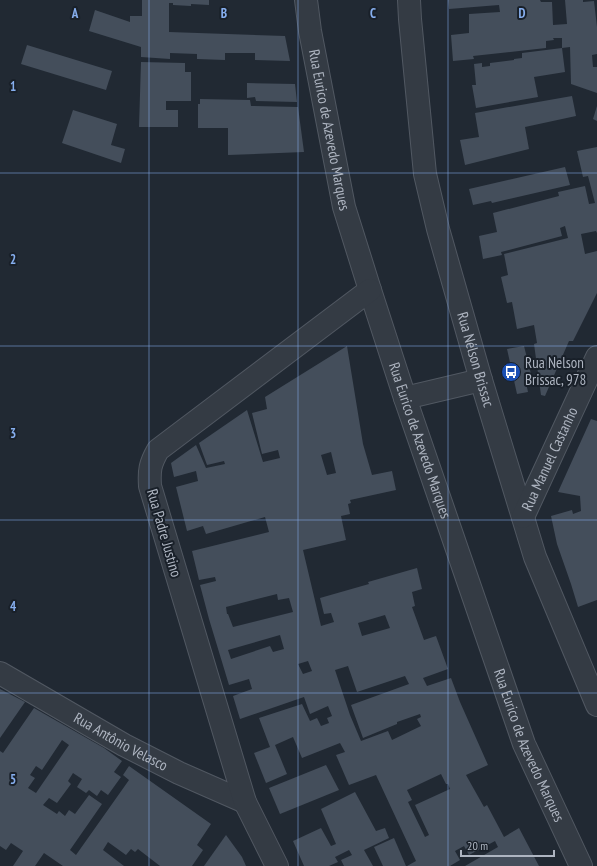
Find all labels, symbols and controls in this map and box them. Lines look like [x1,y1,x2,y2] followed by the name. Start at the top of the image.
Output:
[71,5,79,22] text: A
[221,5,227,22] text: B
[370,5,376,22] text: C
[519,5,526,22] text: D
[305,48,355,213] street label: Rua Eurico de Azevedo Marques
[10,78,16,95] text: 1
[10,251,16,268] text: 2
[453,310,499,410] street label: Rua Nélson Brissac
[525,353,586,389] place label: Rua Nelson Brissac, 978
[385,360,456,521] street label: Rua Eurico de Azevedo Marques
[500,361,522,383] bus stop icon: Rua Nelson Brissac, 978
[517,404,582,514] street label: Rua Manuel Castanho
[10,425,16,442] text: 3
[143,487,186,579] street label: Rua Padre Justino
[10,598,17,615] text: 4
[490,666,569,825] street label: Rua Eurico de Azevedo Marques
[71,708,171,775] street label: Rua Antônio Velasco
[10,771,16,788] text: 5
[461,832,554,858] scale bar
[467,838,488,853] text: 20 m

